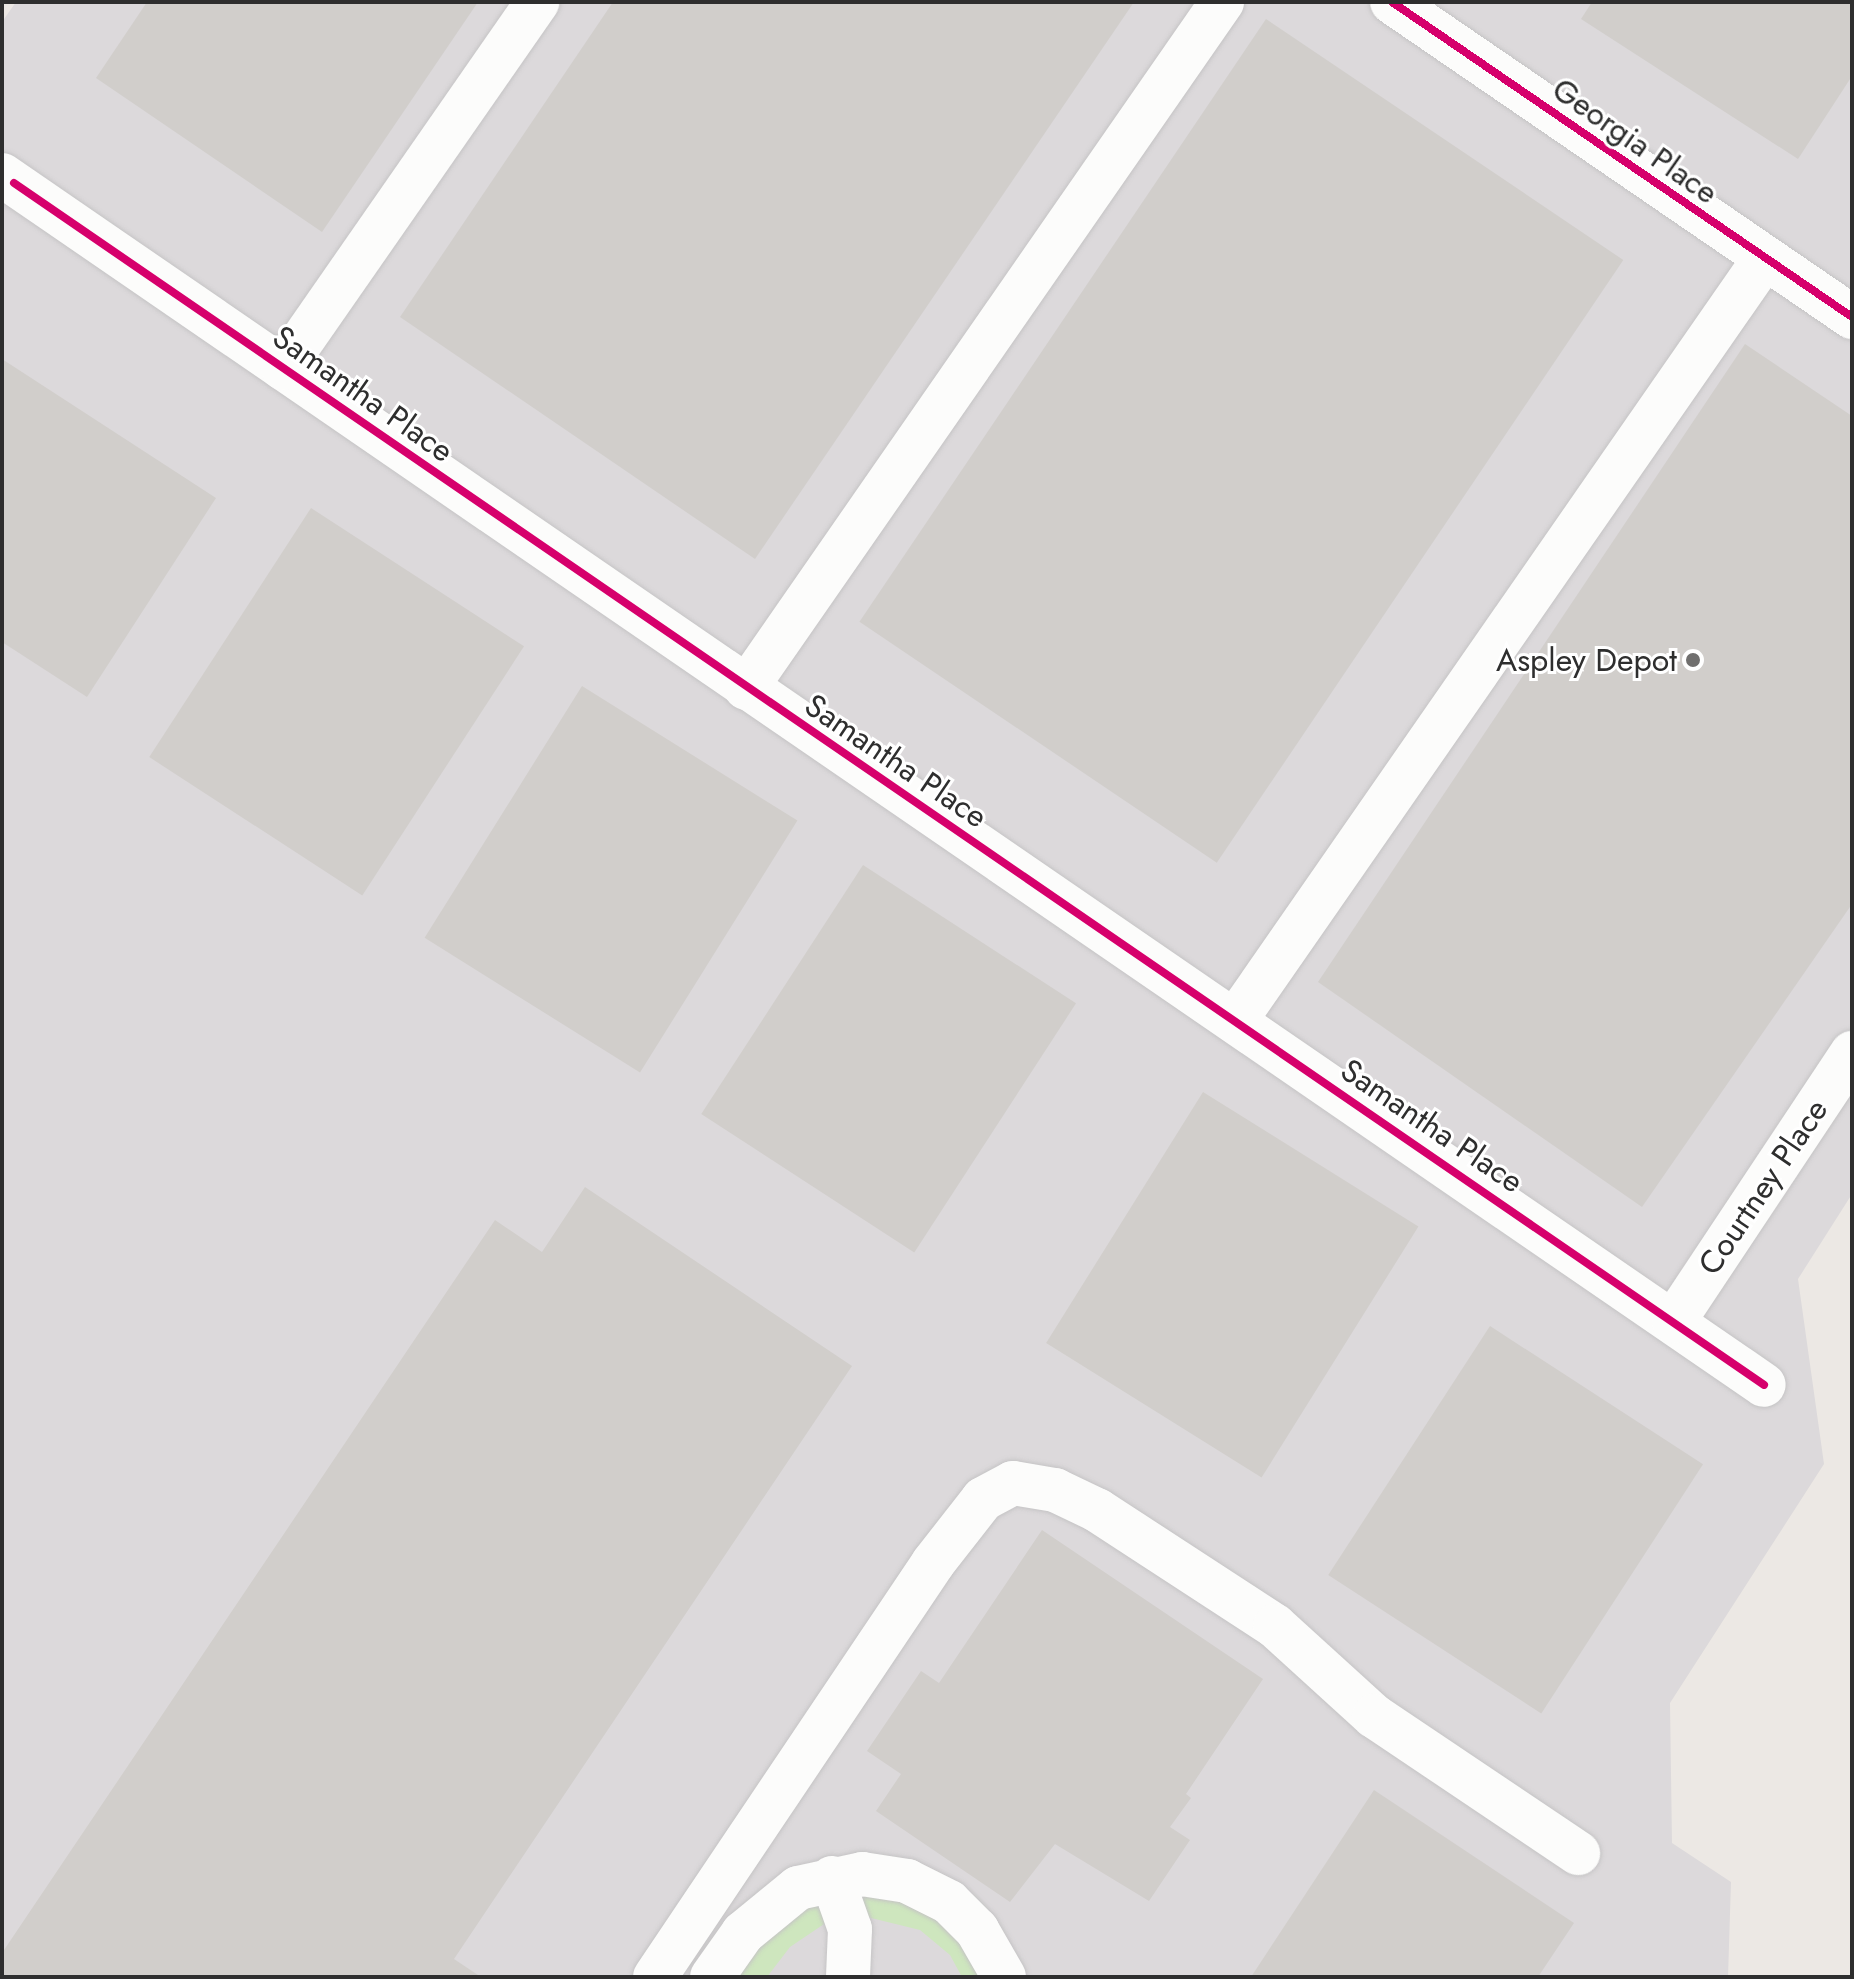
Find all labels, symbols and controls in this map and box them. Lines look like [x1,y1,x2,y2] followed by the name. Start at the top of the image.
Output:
[1545,70,1725,212] street label: Georgia Place
[265,318,461,470] street label: Samantha Place
[1496,641,1677,679] place label: Aspley Depot
[1684,651,1702,669] marker: Aspley Depot
[798,686,994,836] street label: Samantha Place
[1334,1051,1530,1201] street label: Samantha Place
[1690,1092,1836,1282] street label: Courtney Place

